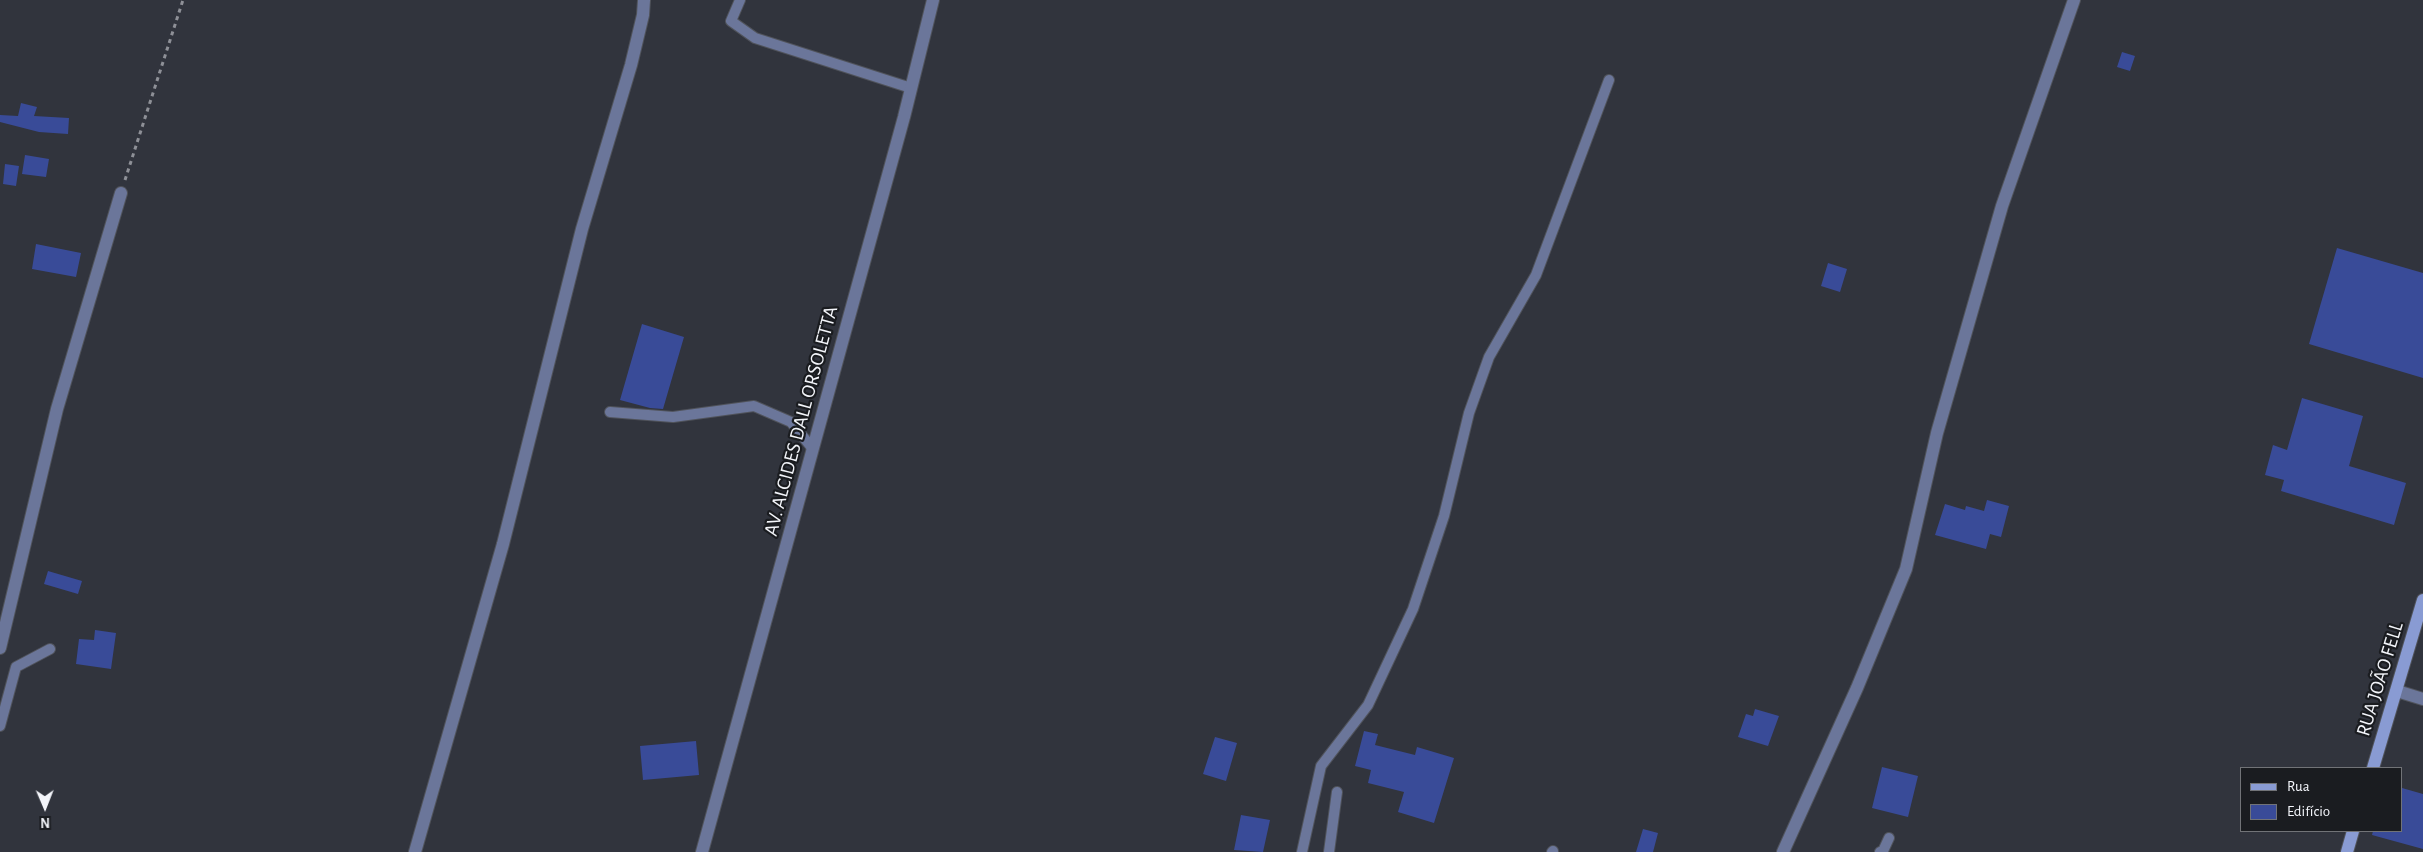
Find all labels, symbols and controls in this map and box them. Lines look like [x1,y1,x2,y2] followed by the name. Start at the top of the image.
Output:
[759,304,843,538] street label: AV. ALCIDES DALL ORSOLETTA
[2351,619,2409,739] street label: RUA JOÃO FELL
[2240,767,2403,832] legend
[2287,779,2310,794] text: Rua
[20,782,70,832] north arrow
[2287,804,2330,819] text: Edifício
[40,815,50,829] text: N

